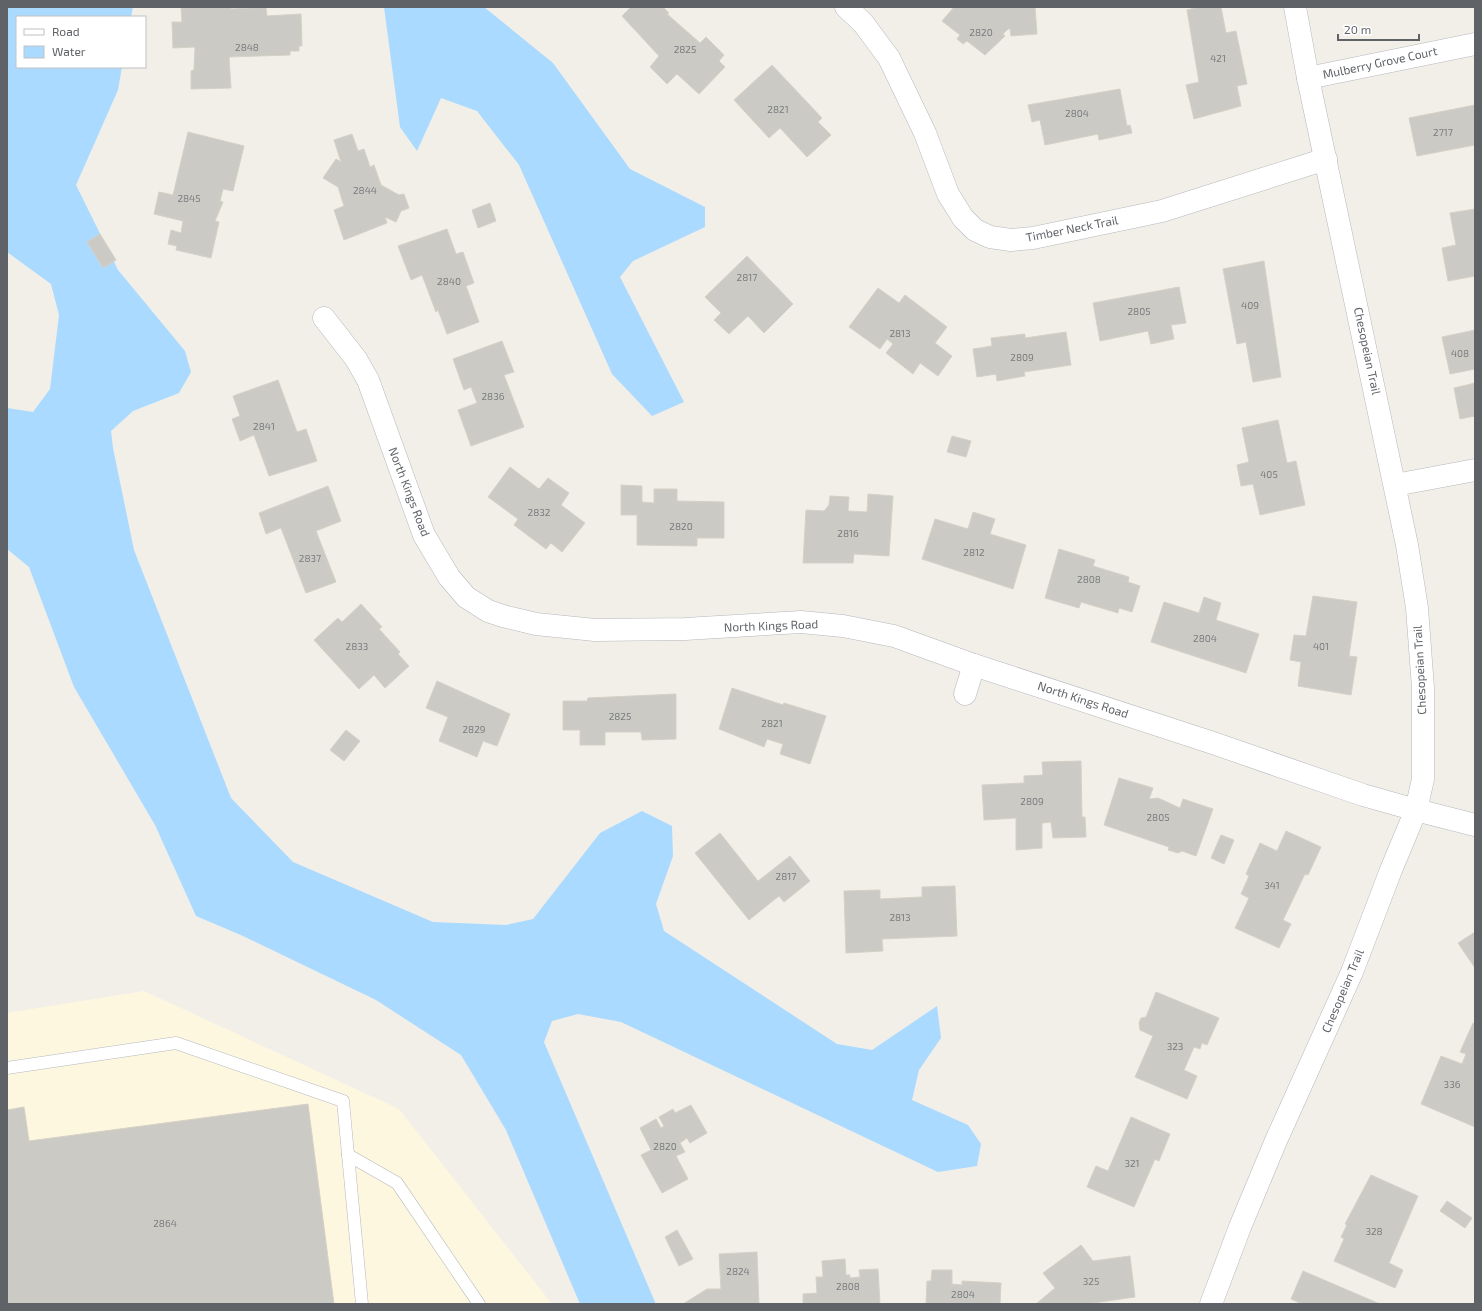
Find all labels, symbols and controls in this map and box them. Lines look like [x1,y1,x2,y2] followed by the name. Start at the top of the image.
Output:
[16,16,146,68] legend
[1338,16,1419,42] scale bar
[1344,22,1371,36] text: 20 m
[52,24,80,38] text: Road
[969,26,993,38] house number: 2820
[235,41,259,53] house number: 2848
[674,43,696,55] house number: 2825
[1321,43,1439,81] street label: Mulberry Grove Court
[52,44,86,58] text: Water
[1210,52,1226,64] house number: 421
[767,103,789,115] house number: 2821
[1065,107,1089,119] house number: 2804
[1433,126,1453,138] house number: 2717
[353,184,377,196] house number: 2844
[177,192,201,204] house number: 2845
[1024,212,1120,244] street label: Timber Neck Trail
[737,271,757,283] house number: 2817
[437,275,461,287] house number: 2840
[1241,299,1259,311] house number: 409
[1127,305,1151,317] house number: 2805
[1352,306,1384,396] street label: Chesopeian Trail
[889,327,911,339] house number: 2813
[1451,347,1469,359] house number: 408
[1010,351,1034,363] house number: 2809
[482,390,505,402] house number: 2836
[253,420,275,432] house number: 2841
[386,445,433,538] street label: North Kings Road
[1260,468,1278,480] house number: 405
[528,506,551,518] house number: 2832
[669,520,693,532] house number: 2820
[837,527,859,539] house number: 2816
[963,546,985,558] house number: 2812
[299,552,321,564] house number: 2837
[1077,573,1101,585] house number: 2808
[724,616,818,634] street label: North Kings Road
[1410,625,1428,715] street label: Chesopeian Trail
[1193,632,1217,644] house number: 2804
[346,640,368,652] house number: 2833
[1313,640,1329,652] house number: 401
[1036,678,1130,720] street label: North Kings Road
[609,710,631,722] house number: 2825
[761,717,783,729] house number: 2821
[462,723,486,735] house number: 2829
[1020,795,1044,807] house number: 2809
[1146,811,1170,823] house number: 2805
[776,870,796,882] house number: 2817
[1264,879,1280,891] house number: 341
[889,911,911,923] house number: 2813
[1318,946,1366,1034] street label: Chesopeian Trail
[1167,1040,1183,1052] house number: 323
[1444,1078,1461,1090] house number: 336
[653,1140,677,1152] house number: 2820
[1124,1157,1140,1169] house number: 321
[153,1217,177,1229] house number: 2864
[1365,1225,1383,1237] house number: 328
[726,1265,750,1277] house number: 2824
[1083,1275,1099,1287] house number: 325
[836,1280,860,1292] house number: 2808
[951,1288,975,1300] house number: 2804

